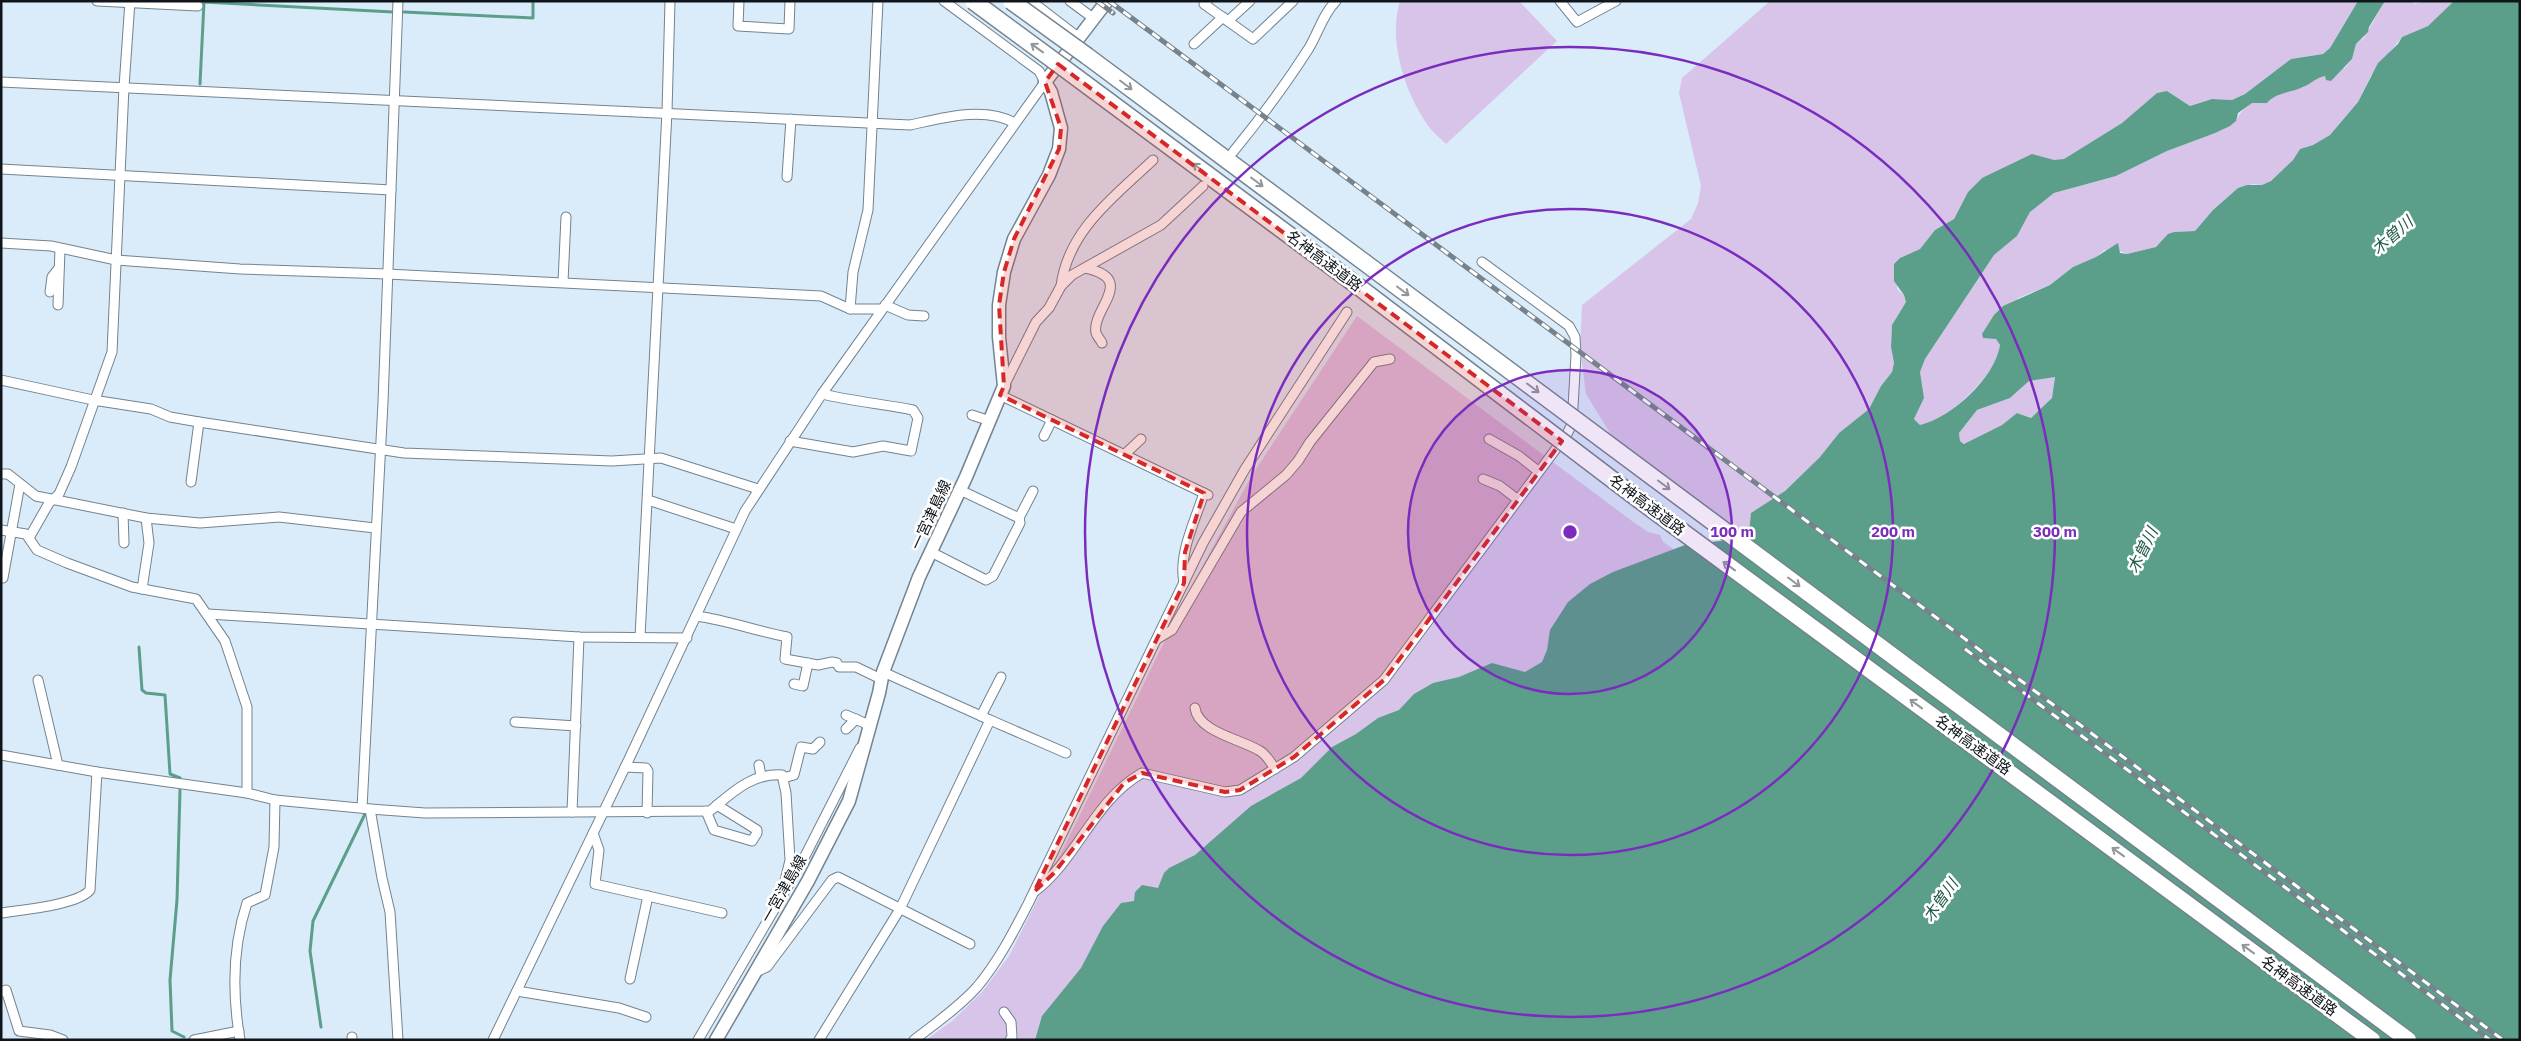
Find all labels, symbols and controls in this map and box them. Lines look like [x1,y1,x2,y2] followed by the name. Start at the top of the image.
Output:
[1031,43,1044,54] one-way arrow
[1119,80,1132,91] one-way arrow
[1192,163,1206,173] one-way arrow
[1250,177,1264,187] one-way arrow
[2367,210,2418,258] water label: 木曽川
[1283,226,1366,295] street label: 名神高速道路
[1396,285,1409,296] one-way arrow
[1526,382,1539,393] one-way arrow
[1606,470,1689,539] street label: 名神高速道路
[906,477,955,553] street label: 一宮津島線
[1657,479,1670,490] one-way arrow
[1710,522,1754,541] text: 100 m
[1871,522,1915,541] text: 200 m
[2033,522,2077,541] text: 300 m
[2122,522,2162,576] water label: 木曽川
[1561,523,1579,541] centre of rings
[1722,561,1736,571] one-way arrow
[1787,576,1800,587] one-way arrow
[1909,699,1923,709] one-way arrow
[1931,710,2015,779] street label: 名神高速道路
[2111,847,2125,857] one-way arrow
[757,852,811,926] street label: 一宮津島線
[1918,873,1963,925] water label: 木曽川
[2242,943,2255,954] one-way arrow
[2257,951,2341,1020] street label: 名神高速道路

